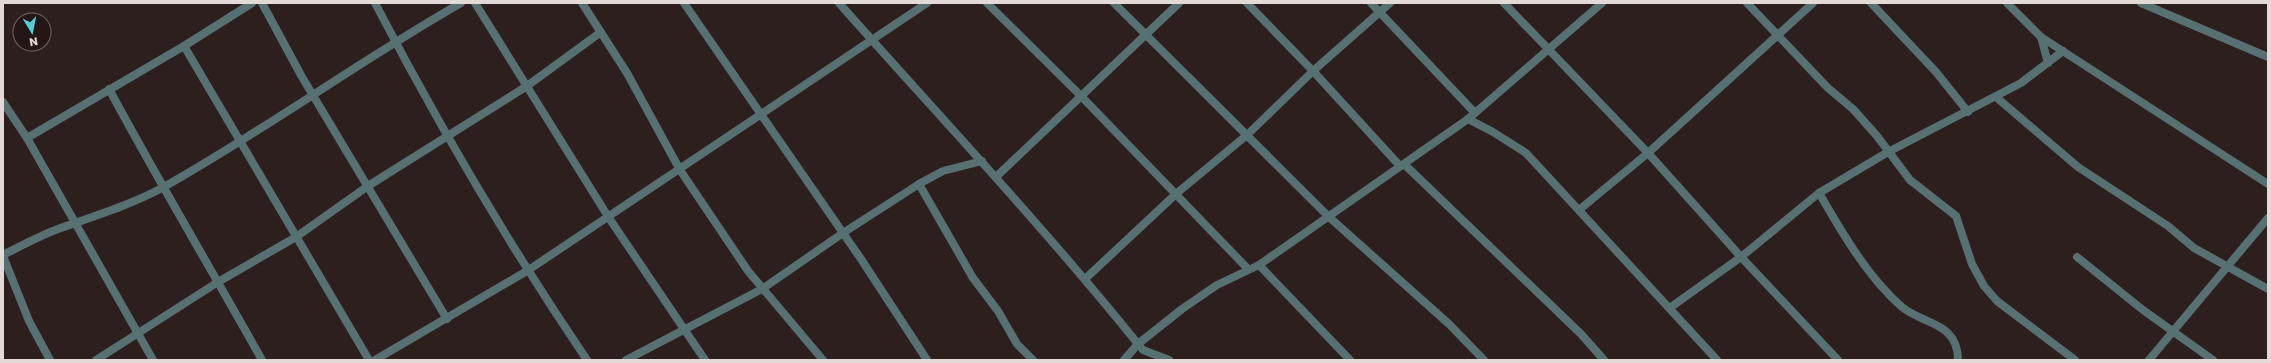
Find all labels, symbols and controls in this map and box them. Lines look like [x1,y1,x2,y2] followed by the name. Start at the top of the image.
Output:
[12,12,52,52] north arrow
[28,33,39,50] text: N

